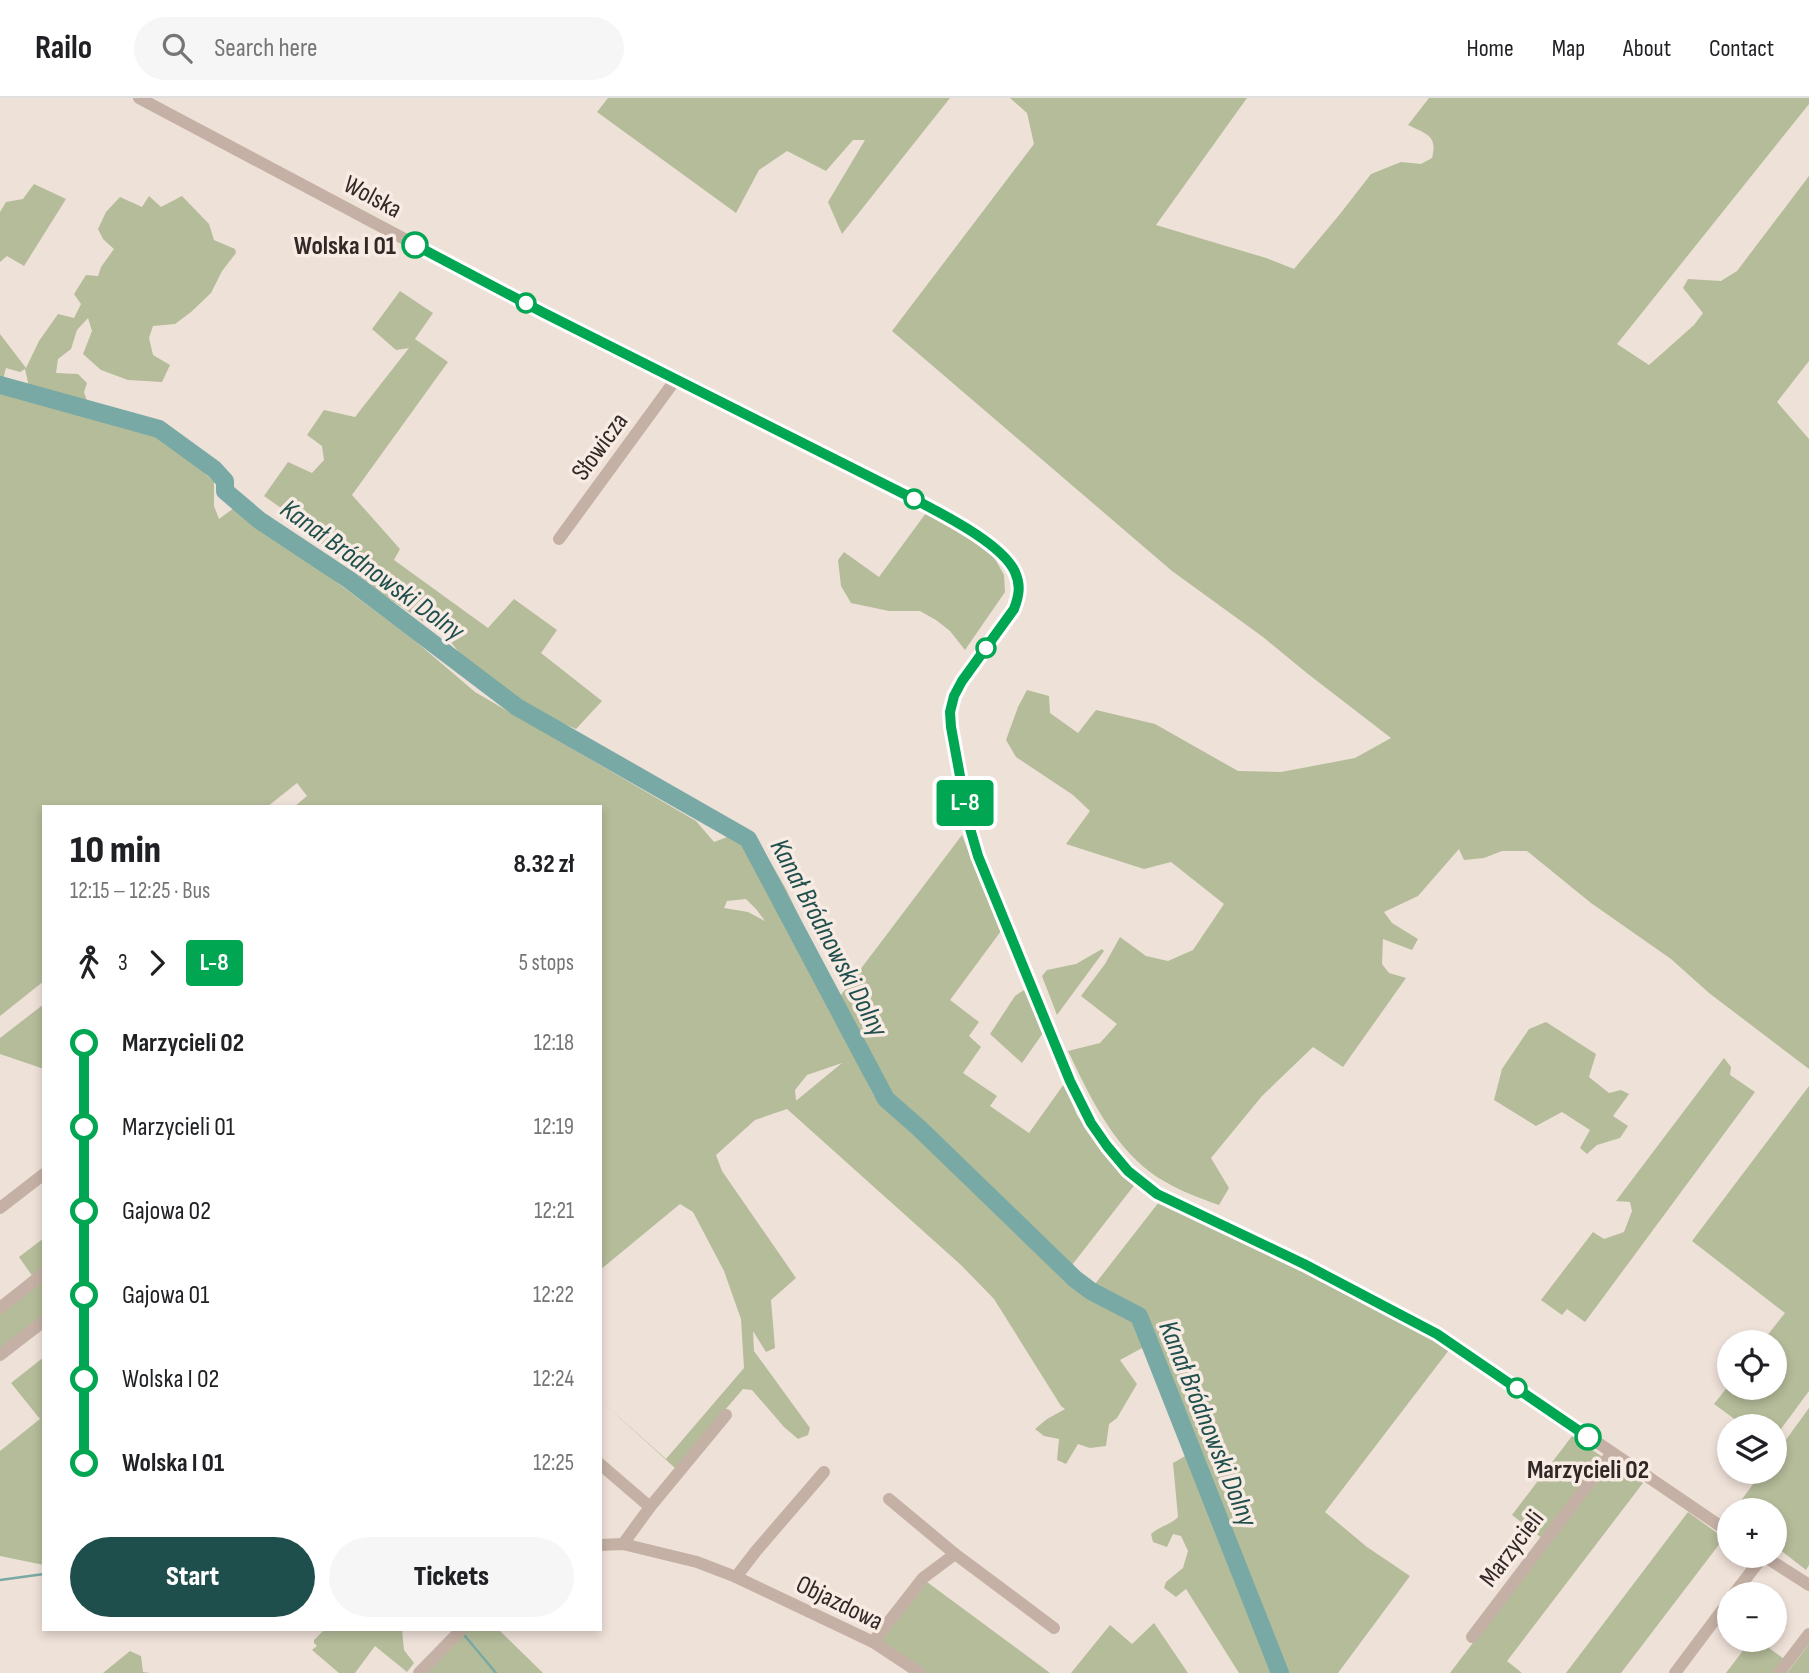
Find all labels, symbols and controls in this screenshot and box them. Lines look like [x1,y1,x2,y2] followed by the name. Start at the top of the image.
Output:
[134,17,624,80] search box
[35,28,92,68] text: Railo
[158,29,196,67] icon: search
[214,33,318,64] text: Search here
[1466,34,1514,63] text: Home
[1552,34,1585,63] text: Map
[1623,34,1671,63] text: About
[1709,34,1774,63] text: Contact
[338,169,407,225] street label: Wolska
[294,231,396,262] place label: Wolska I 01
[402,232,428,258] marker: Wolska I 01
[516,293,536,313] unlabelled marker
[565,407,635,487] street label: Słowicza
[904,489,924,509] unlabelled marker
[274,493,471,649] water label: Kanał Bródnowski Dolny
[976,638,996,658] unlabelled marker
[925,780,1005,826] line badge: L-8
[951,788,979,817] text: L-8
[70,828,161,873] text: 10 min
[763,833,895,1043] water label: Kanał Bródnowski Dolny
[513,849,574,880] text: 8.32 zł
[70,877,210,905] text: 12:15 – 12:25 · Bus
[70,944,108,982] icon: walk
[138,944,176,982] icon: forward
[200,948,229,977] text: L-8
[118,949,128,977] text: 3
[519,949,574,977] text: 5 stops
[122,1028,244,1059] text: Marzycieli 02
[534,1029,574,1057] text: 12:18
[122,1112,235,1143] text: Marzycieli 01
[534,1113,574,1141] text: 12:19
[122,1196,211,1227] text: Gajowa 02
[534,1197,574,1225] text: 12:21
[122,1280,209,1311] text: Gajowa 01
[533,1281,574,1309] text: 12:22
[1151,1316,1264,1533] water label: Kanał Bródnowski Dolny
[1717,1330,1787,1652] map controls
[1717,1330,1787,1400] button: locate
[122,1364,219,1395] text: Wolska I 02
[533,1365,574,1393] text: 12:24
[1507,1378,1527,1398] unlabelled marker
[1717,1414,1787,1484] button: layers
[1575,1424,1601,1450] marker: Marzycieli 02
[122,1448,224,1479] text: Wolska I 01
[533,1449,574,1477] text: 12:25
[1527,1455,1649,1486] place label: Marzycieli 02
[1717,1498,1787,1568] button: +
[1473,1504,1551,1593] street label: Marzycieli
[70,1537,315,1617] button: Start
[329,1537,574,1617] button: Tickets
[791,1569,888,1638] street label: Objazdowa
[1717,1582,1787,1652] button: −

